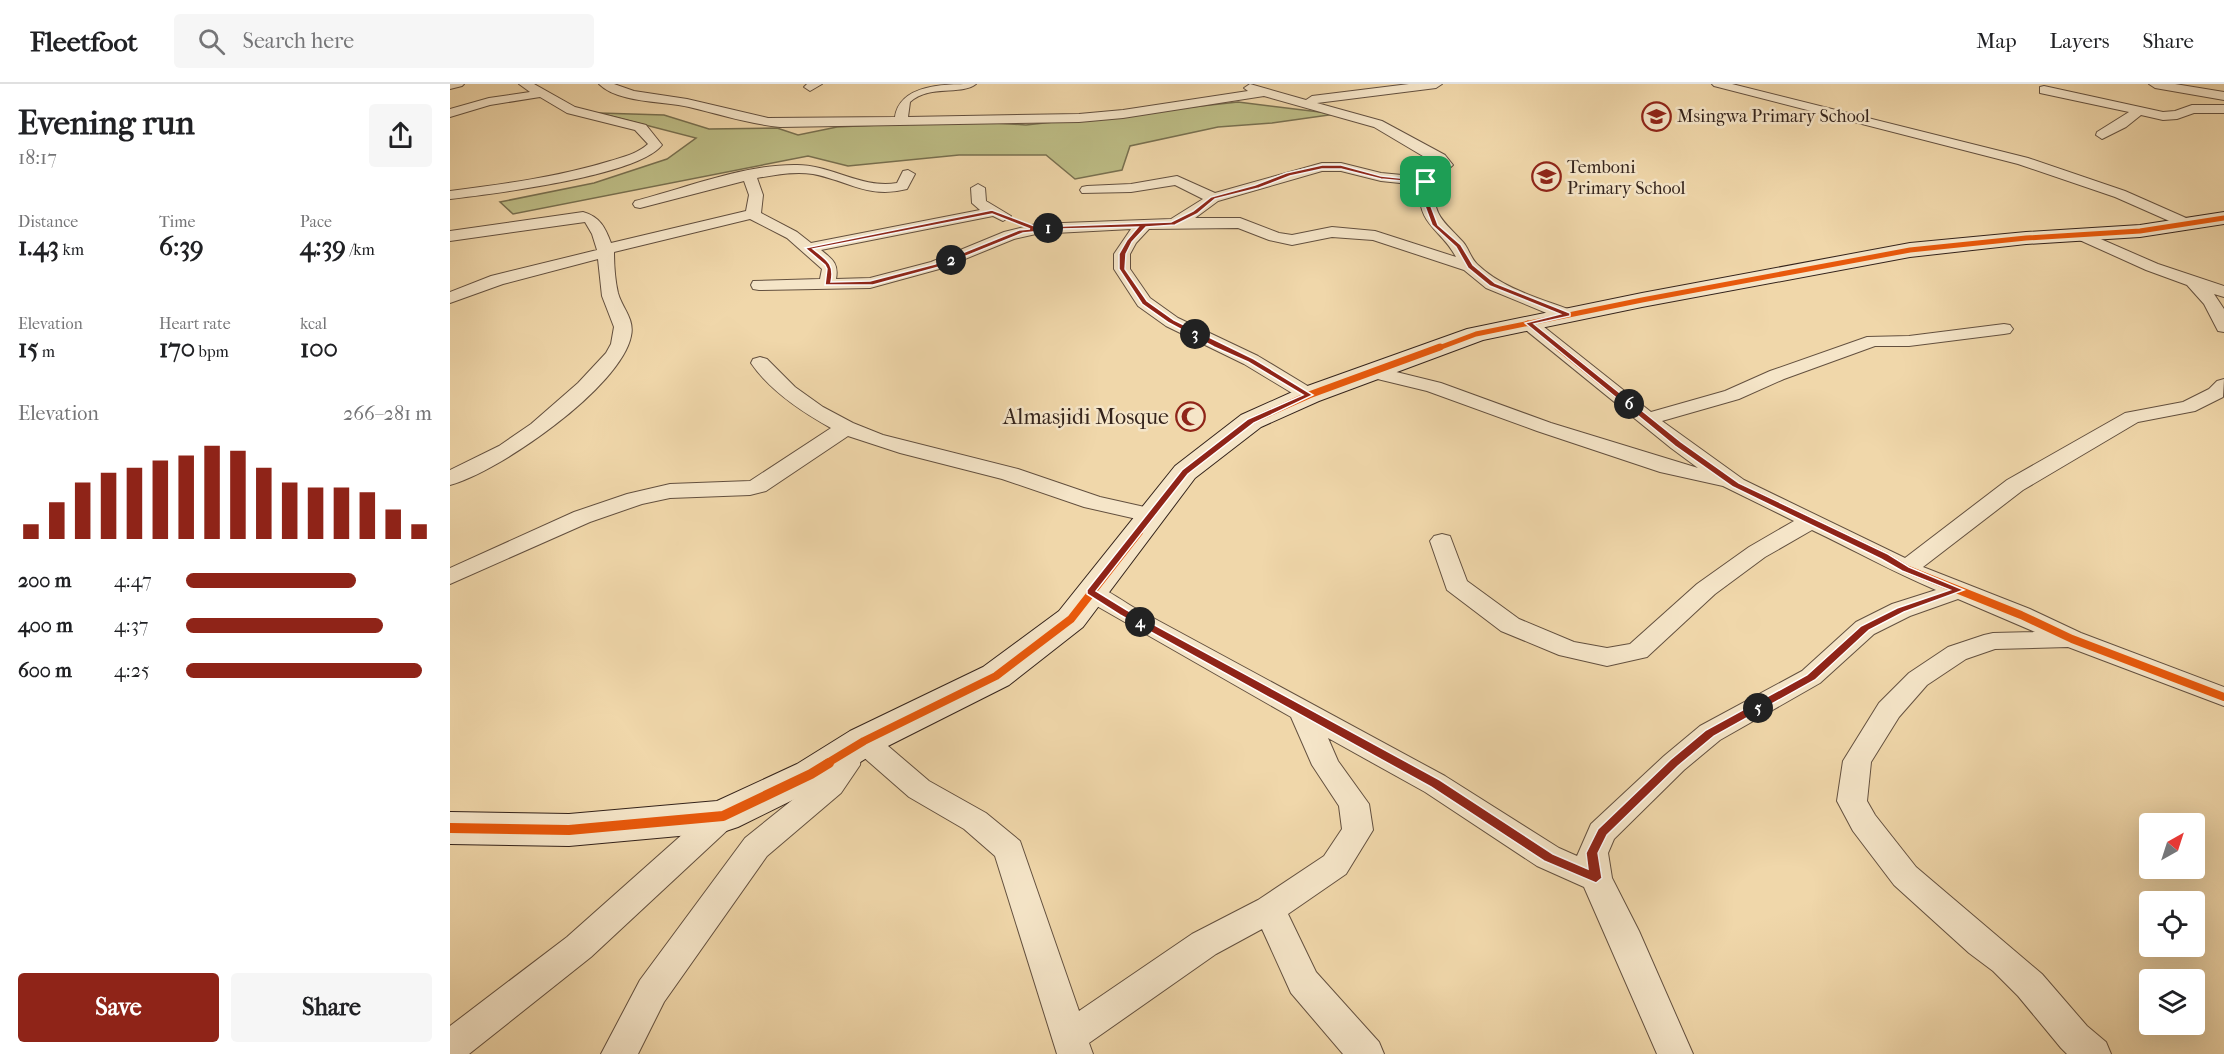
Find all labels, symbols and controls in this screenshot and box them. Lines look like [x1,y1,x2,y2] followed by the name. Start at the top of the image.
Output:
[174,14,594,68] search box
[30,25,138,58] text: Fleetfoot
[195,25,228,58] icon: search
[243,28,354,54] text: Search here
[1976,29,2017,53] text: Map
[2050,29,2109,53] text: Layers
[2142,29,2194,53] text: Share
[1640,100,1672,132] school or university icon: Msingwa Primary School
[18,104,195,143] text: Evening run
[369,104,432,167] button: share
[1677,106,1870,127] place label: Msingwa Primary School
[18,146,57,169] text: 18:17
[1400,156,1451,207] pin
[1567,157,1686,199] place label: Temboni Primary School
[1530,161,1562,193] school or university icon: Temboni Primary School
[1409,165,1442,198] icon: arrive
[18,212,78,231] text: Distance
[159,212,195,231] text: Time
[300,212,332,231] text: Pace
[1033,213,1063,243] pin: 1
[1045,218,1051,237] text: 1
[18,231,59,262] text: 1.43
[159,231,204,262] text: 6:39
[300,231,346,262] text: 4:39
[59,240,84,259] text: km
[346,240,375,259] text: /km
[936,245,966,275] pin: 2
[947,250,955,269] text: 2
[18,314,83,333] text: Elevation
[159,314,231,333] text: Heart rate
[300,314,327,333] text: kcal
[1180,319,1210,349] pin: 3
[1192,324,1198,343] text: 3
[18,333,38,364] text: 15
[159,333,195,364] text: 170
[300,333,338,364] text: 100
[38,342,55,361] text: m
[195,342,229,361] text: bpm
[1614,389,1644,419] pin: 6
[1625,394,1633,413] text: 6
[1174,400,1206,432] mosque icon: Almasjidi Mosque
[18,402,99,425] text: Elevation
[343,402,432,425] text: 266–281 m
[1002,404,1169,430] place label: Almasjidi Mosque
[18,569,71,592] text: 200 m
[114,569,152,592] text: 4:47
[1125,607,1155,637] pin: 4
[1135,612,1145,631] text: 4
[18,614,73,637] text: 400 m
[114,614,149,637] text: 4:37
[18,659,72,682] text: 600 m
[114,659,150,682] text: 4:25
[1743,693,1773,723] pin: 5
[1755,698,1761,717] text: 5
[2139,813,2205,879] north arrow
[2139,813,2205,1035] map controls
[2139,891,2205,957] button: locate
[2139,969,2205,1035] button: layers
[18,973,219,1042] button: Save
[231,973,432,1042] button: Share

